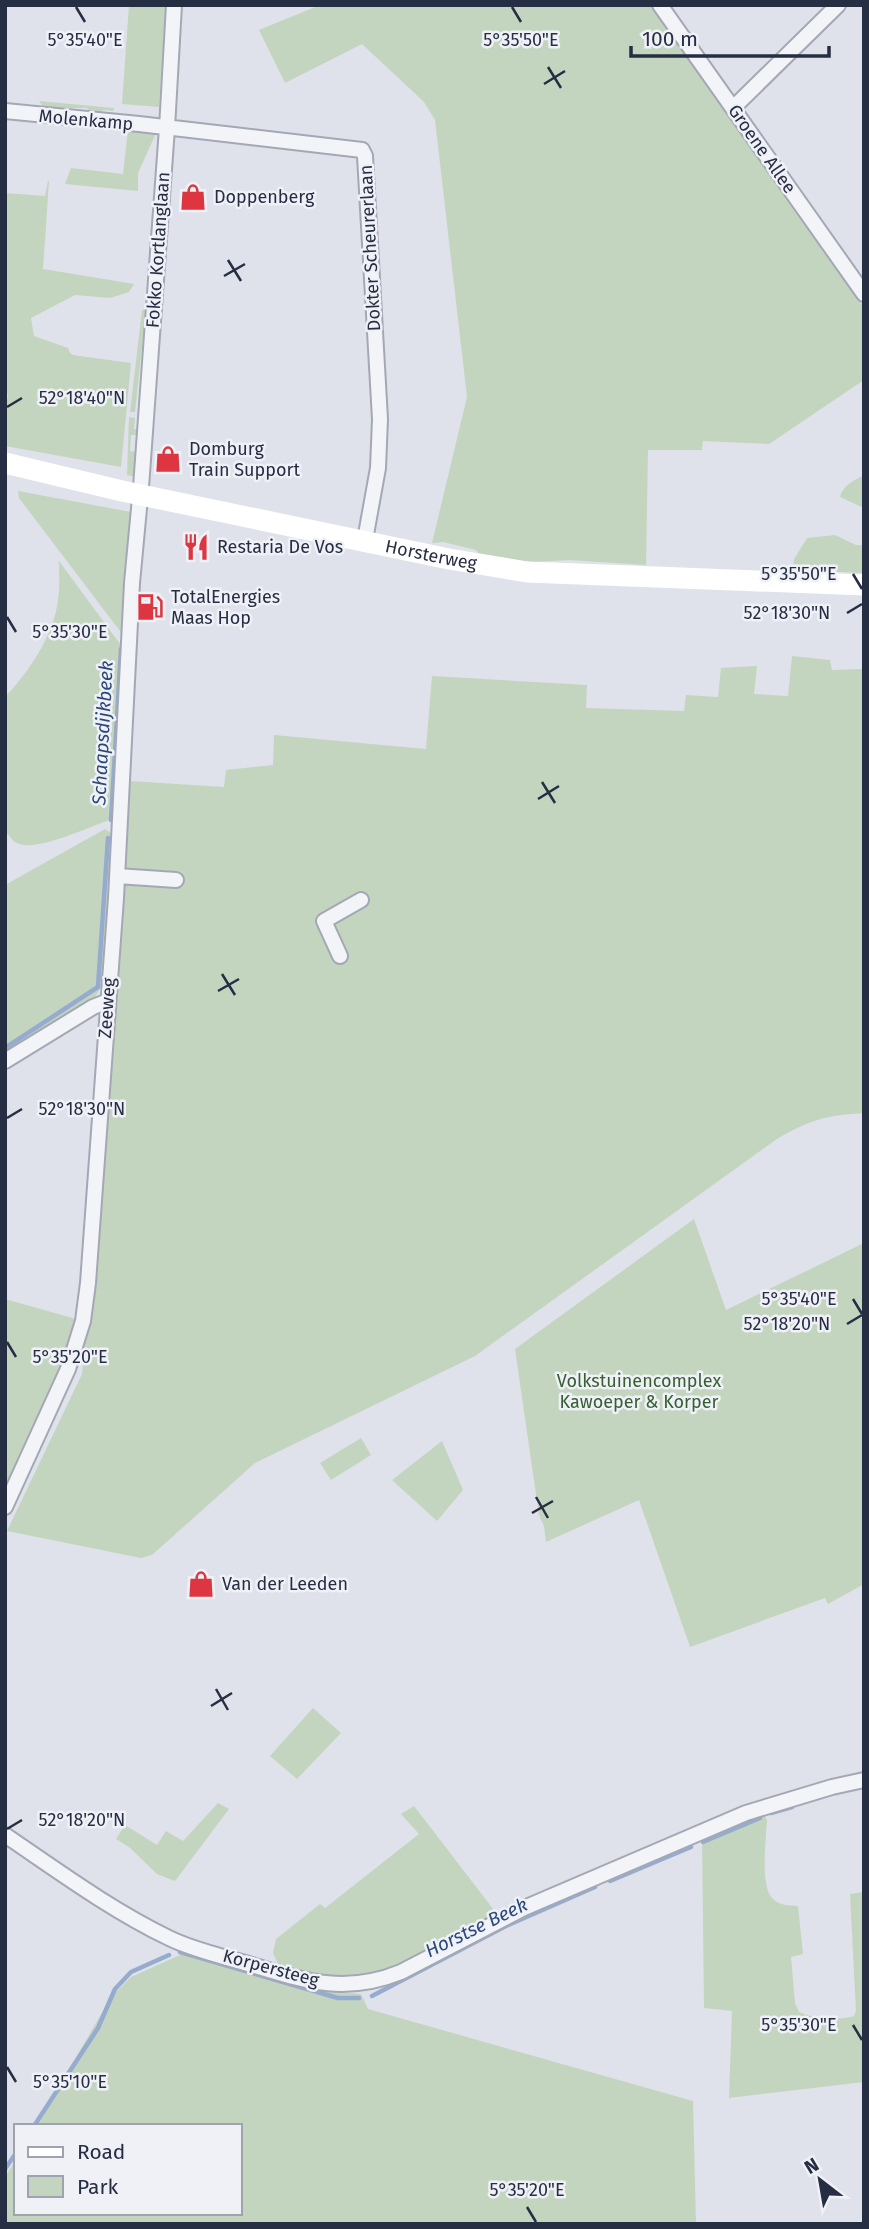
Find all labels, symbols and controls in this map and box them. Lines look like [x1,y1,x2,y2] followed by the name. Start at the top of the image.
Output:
[631,14,829,58] scale bar
[642,26,698,52] text: 100 m
[47,29,123,51] text: 5°35'40"E
[483,29,559,51] text: 5°35'50"E
[723,100,801,198] street label: Groene Allee
[38,105,134,135] street label: Molenkamp
[355,164,385,332] street label: Dokter Scheurerlaan
[142,171,174,329] street label: Fokko Kortlanglaan
[178,182,208,212] shop icon: Doppenberg
[214,186,315,208] place label: Doppenberg
[39,387,125,409] text: 52°18'40"N
[189,438,300,481] place label: Domburg Train Support
[153,444,183,474] shop icon: Domburg Train Support
[181,532,211,562] restaurant icon: Restaria De Vos
[383,535,479,575] street label: Horsterweg
[217,536,343,558] place label: Restaria De Vos
[761,563,837,585] text: 5°35'50"E
[171,586,280,629] place label: TotalEnergies Maas Hop
[135,592,165,622] fuel station icon: TotalEnergies Maas Hop
[744,602,830,624] text: 52°18'30"N
[32,621,108,643] text: 5°35'30"E
[87,660,118,807] water label: Schaapsdijkbeek
[94,976,120,1039] street label: Zeeweg
[39,1098,125,1120] text: 52°18'30"N
[761,1288,837,1310] text: 5°35'40"E
[744,1313,830,1335] text: 52°18'20"N
[32,1346,108,1368] text: 5°35'20"E
[557,1370,721,1413] park label: Volkstuinencomplex Kawoeper & Korper
[186,1569,216,1599] shop icon: Van der Leeden
[222,1573,348,1595] place label: Van der Leeden
[39,1809,125,1831] text: 52°18'20"N
[421,1893,531,1962] water label: Horstse Beek
[221,1945,322,1992] street label: Korpersteeg
[761,2014,837,2036] text: 5°35'30"E
[33,2071,107,2093] text: 5°35'10"E
[14,2124,242,2215] legend
[77,2139,125,2165] text: Road
[785,2145,855,2215] north arrow
[800,2153,823,2179] text: N
[77,2174,119,2200] text: Park
[489,2179,565,2201] text: 5°35'20"E

